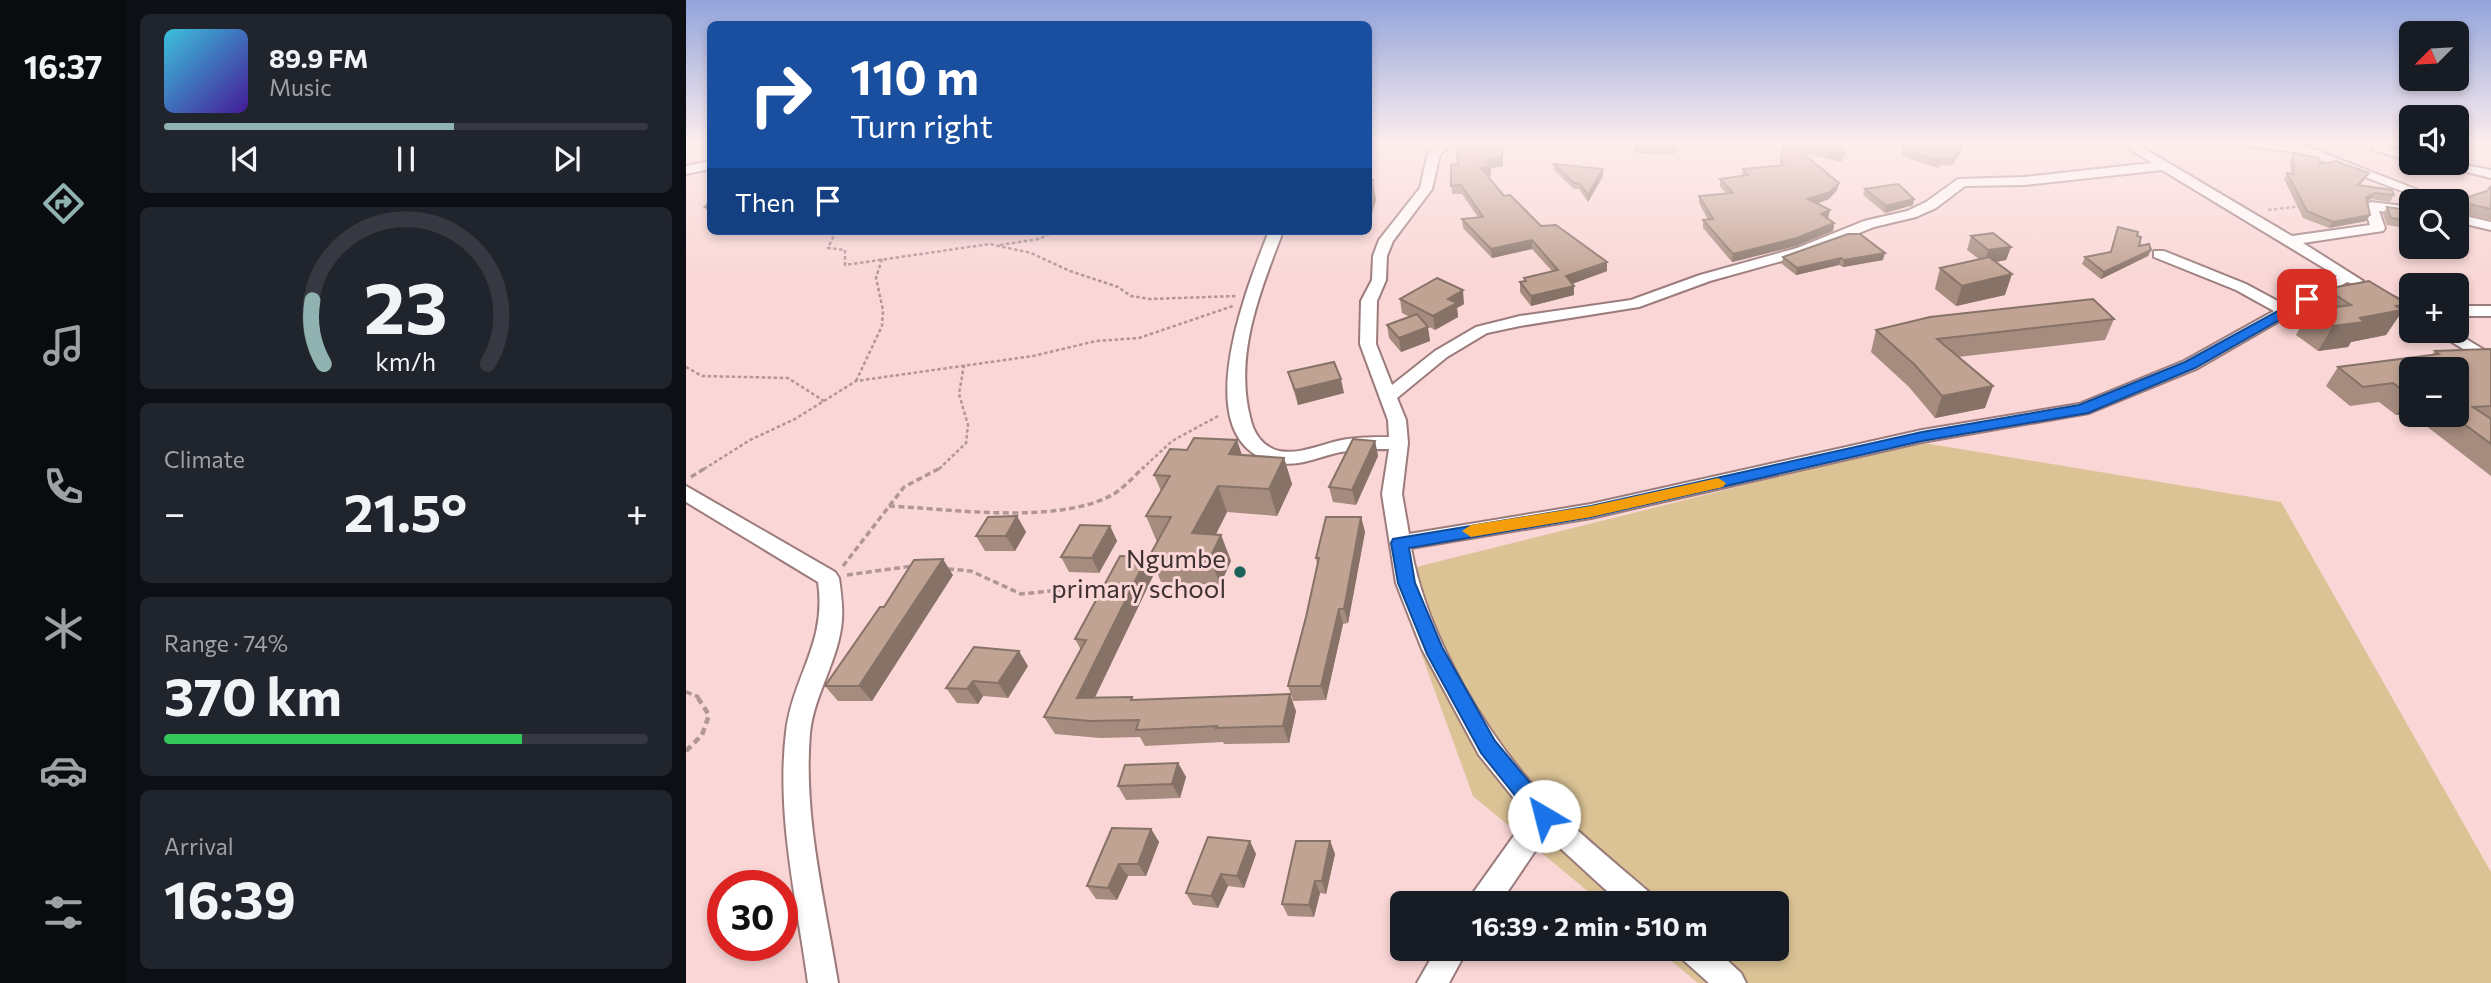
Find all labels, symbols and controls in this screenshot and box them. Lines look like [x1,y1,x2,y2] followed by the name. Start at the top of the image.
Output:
[2399,21,2469,91] north arrow
[2399,21,2469,427] map controls
[269,42,368,73] text: 89.9 FM
[850,45,979,105] text: 110 m
[24,46,102,86] text: 16:37
[735,49,826,140] icon: right
[269,73,332,101] text: Music
[850,105,993,145] text: Turn right
[2399,105,2469,175] button: sound
[226,140,264,178] icon: previous
[387,140,425,178] icon: pause
[548,140,586,178] icon: next
[39,179,88,228] icon: directions
[809,182,847,220] icon: arrive
[735,186,795,217] text: Then
[2399,189,2469,259] button: search
[364,261,448,350] text: 23
[2277,269,2337,329] pin
[2399,273,2469,343] button: +
[2288,280,2326,318] icon: arrive
[39,321,88,370] icon: music
[376,346,436,376] text: km/h
[2399,357,2469,427] button: −
[164,445,245,473] text: Climate
[39,462,88,511] icon: phone
[344,479,467,543] text: 21.5°
[164,488,186,535] text: −
[626,488,648,535] text: +
[1051,542,1226,603] place label: Ngumbe primary school
[1232,564,1248,580] marker: Ngumbe primary school
[39,604,88,653] icon: climate
[164,629,288,657] text: Range · 74%
[164,663,342,727] text: 370 km
[39,746,88,795] icon: car
[1507,779,1581,853] position arrow
[164,832,234,860] text: Arrival
[164,866,296,930] text: 16:39
[707,870,798,961] speed limit sign: 30
[39,888,88,937] icon: filters
[1471,910,1708,941] text: 16:39 · 2 min · 510 m

